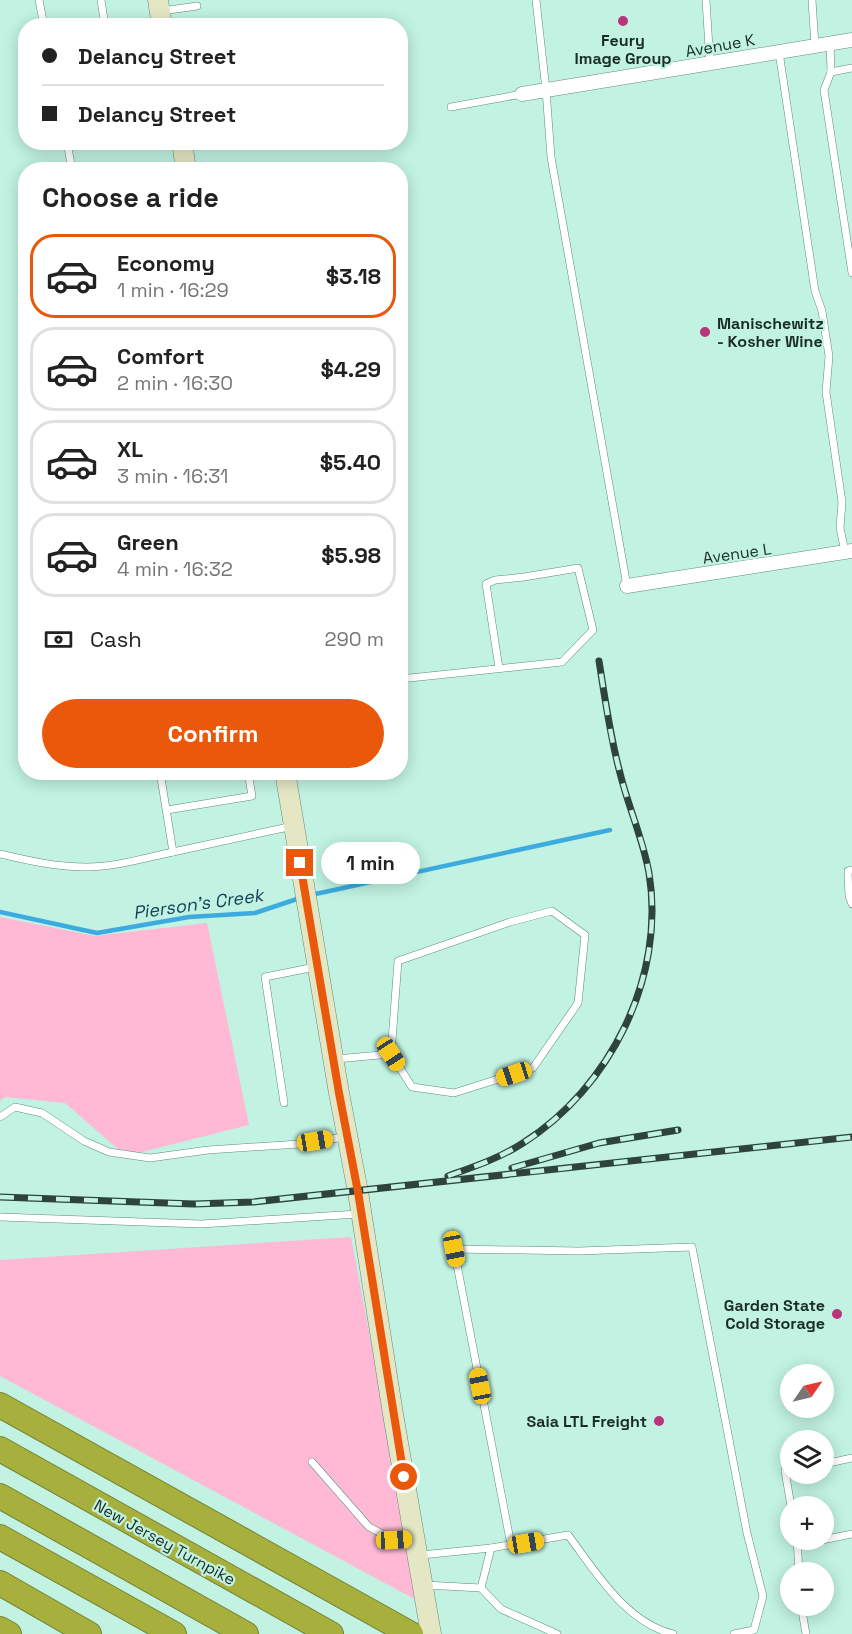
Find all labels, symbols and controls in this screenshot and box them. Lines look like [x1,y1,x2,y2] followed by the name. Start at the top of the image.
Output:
[616,14,630,28] marker: Feury Image Group
[684,29,757,62] street label: Avenue K
[575,30,671,69] place label: Feury Image Group
[78,42,236,70] text: Delancy Street
[78,100,236,128] text: Delancy Street
[42,180,219,215] text: Choose a ride
[45,249,99,303] icon: car
[117,249,215,277] text: Economy
[326,262,381,290] text: $3.18
[117,277,229,303] text: 1 min · 16:29
[717,313,824,352] place label: Manischewitz - Kosher Wine
[698,325,712,339] marker: Manischewitz - Kosher Wine
[45,342,99,396] icon: car
[117,342,205,370] text: Comfort
[321,355,381,383] text: $4.29
[117,370,233,396] text: 2 min · 16:30
[45,435,99,489] icon: car
[117,435,143,463] text: XL
[320,448,381,476] text: $5.40
[117,463,228,489] text: 3 min · 16:31
[45,528,99,582] icon: car
[117,528,179,556] text: Green
[701,538,773,569] street label: Avenue L
[321,541,381,569] text: $5.98
[117,556,233,582] text: 4 min · 16:32
[42,623,75,656] icon: cash
[90,625,142,653] text: Cash
[325,626,384,652] text: 290 m
[42,699,384,768] button: Confirm
[321,842,420,884] callout: 1 min
[286,849,313,876] route end
[346,850,395,876] text: 1 min
[131,883,267,924] water label: Pierson's Creek
[374,1034,408,1074] car
[494,1060,534,1088] car
[296,1129,334,1153] car
[442,1230,466,1268] car
[724,1295,825,1334] place label: Garden State Cold Storage
[830,1307,844,1321] marker: Garden State Cold Storage
[780,1364,834,1418] north arrow
[780,1364,834,1616] map controls
[468,1367,492,1405] car
[526,1411,647,1432] place label: Saia LTL Freight
[652,1414,666,1428] marker: Saia LTL Freight
[780,1430,834,1484] button: layers
[390,1463,417,1490] route start
[90,1495,239,1590] street label: New Jersey Turnpike
[780,1496,834,1550] button: +
[376,1530,412,1550] car
[507,1531,545,1555] car
[780,1562,834,1616] button: −

